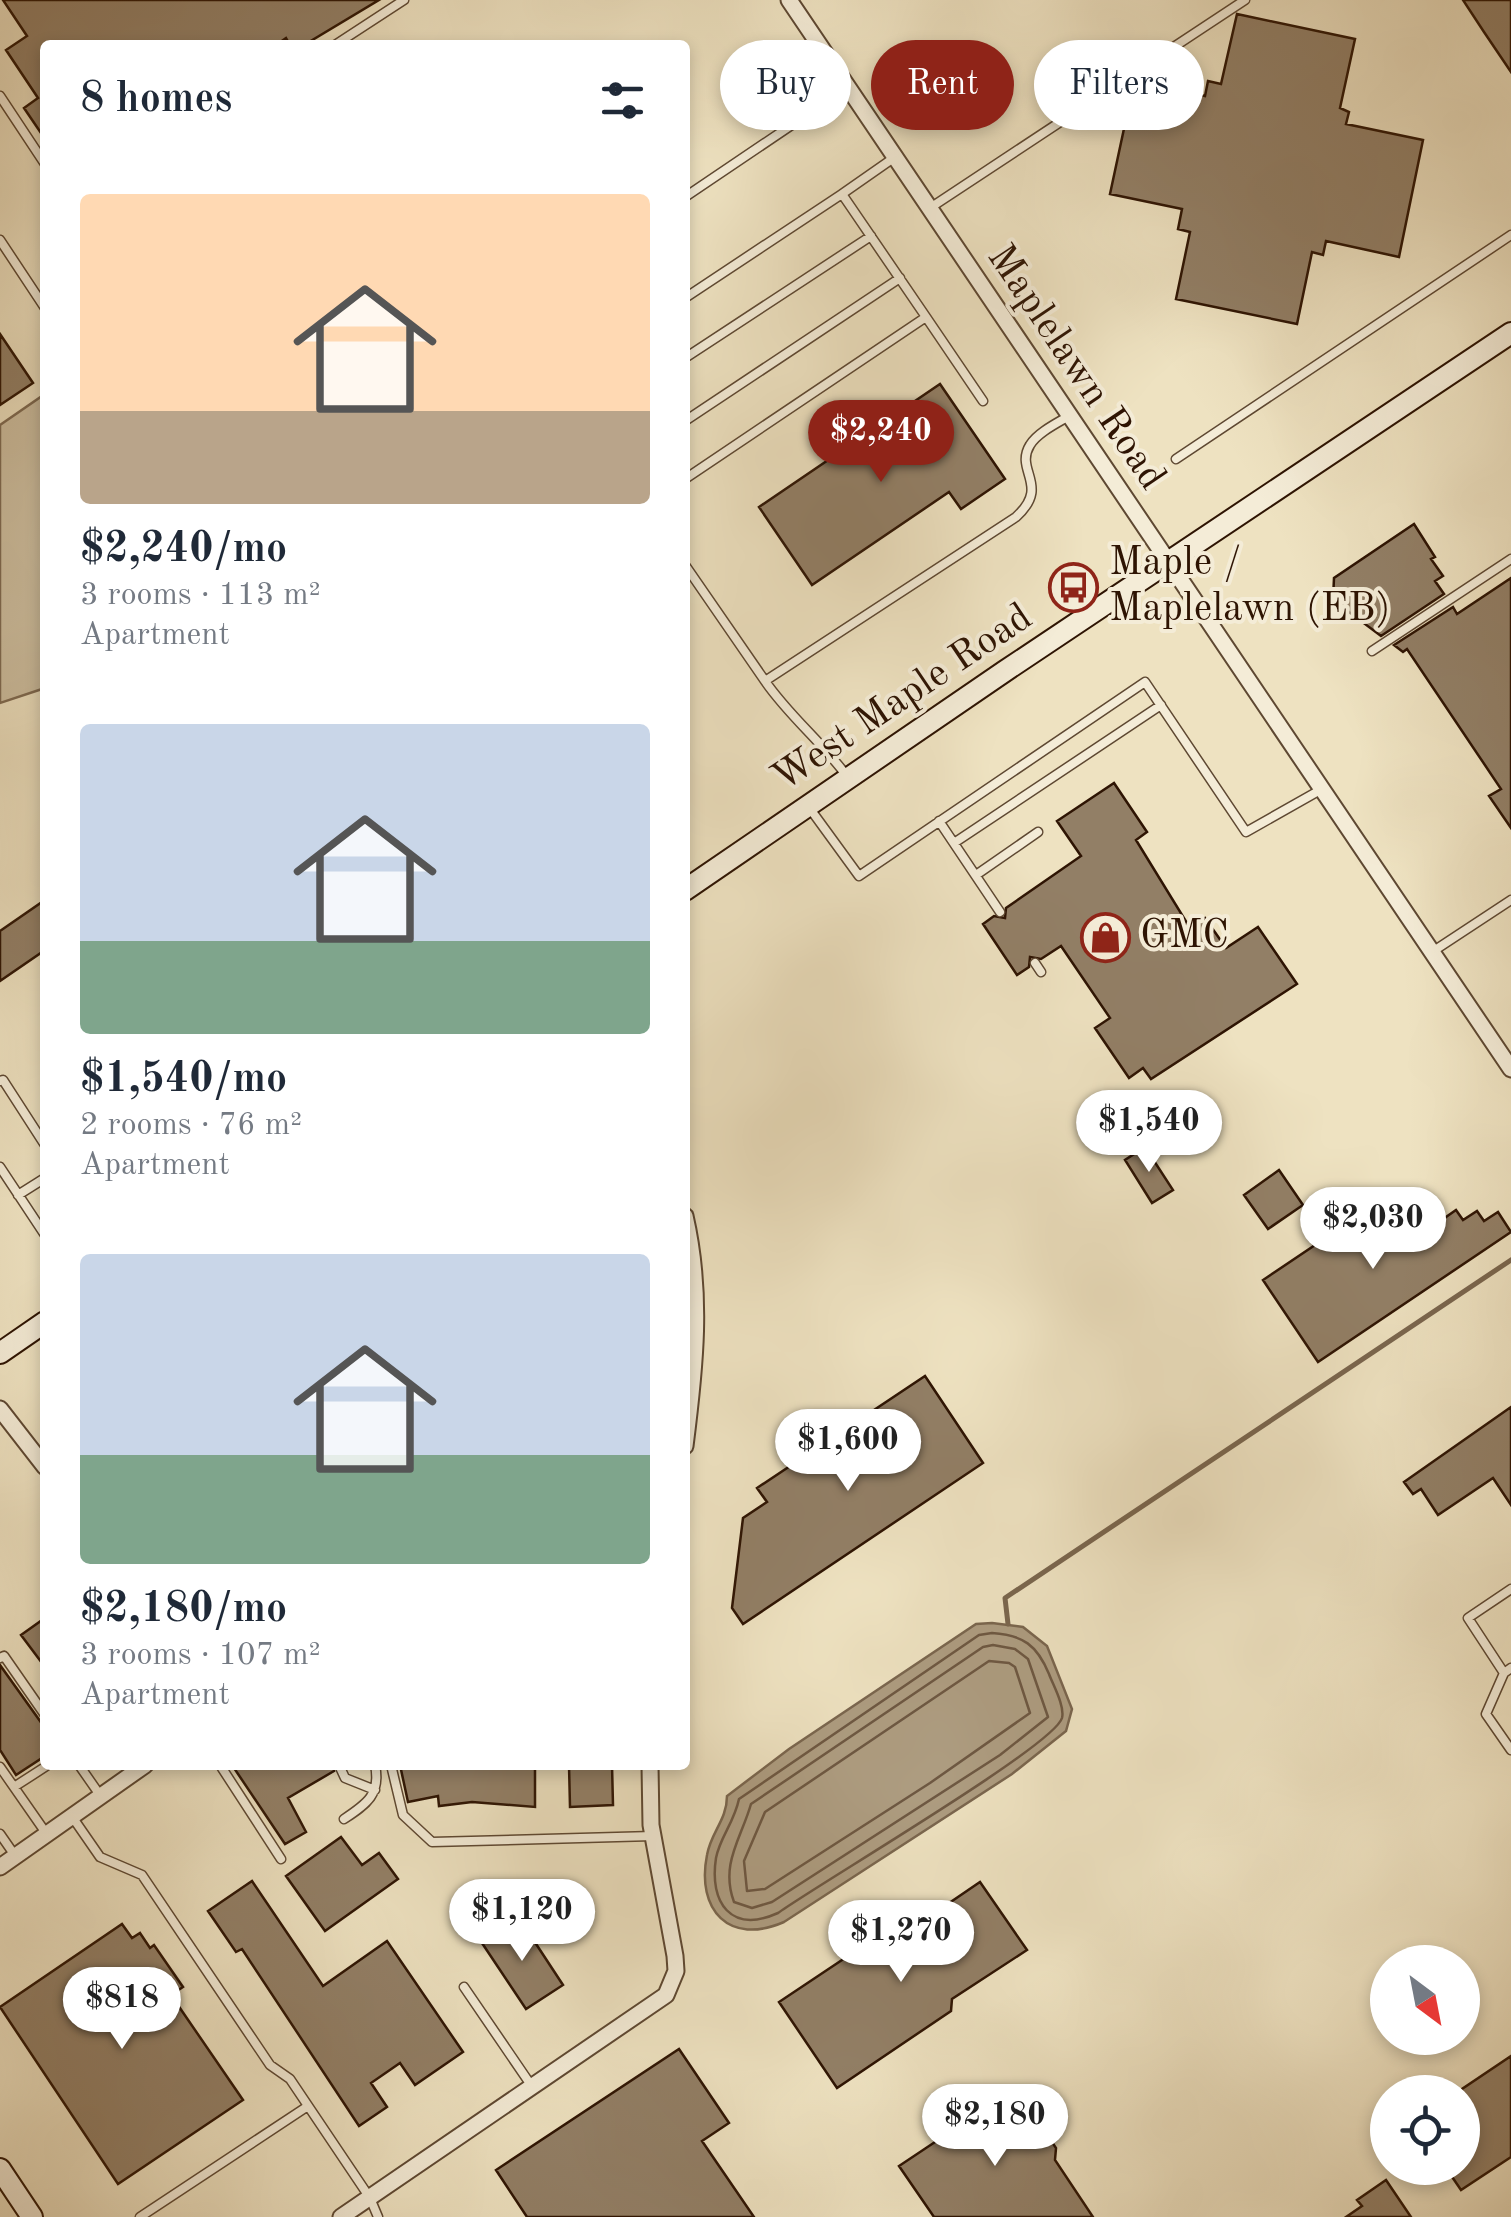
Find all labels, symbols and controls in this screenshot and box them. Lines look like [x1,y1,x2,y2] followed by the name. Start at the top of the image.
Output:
[720,40,851,130] chip: Buy
[871,40,1014,130] chip: Rent
[1034,40,1204,130] chip: Filters
[595,73,650,128] icon: filters
[80,79,232,121] text: 8 homes
[979,238,1171,498] street label: Maplelawn Road
[275,259,455,439] icon: home
[800,400,962,485] pin: $2,240
[830,416,932,448] text: $2,240
[80,529,287,571] text: $2,240/mo
[1109,544,1390,630] place label: Maple / Maplelawn (EB)
[1048,561,1100,613] bus stop icon: Maple / Maplelawn (EB)
[80,580,321,612] text: 3 rooms · 113 m²
[766,598,1040,800] street label: West Maple Road
[80,620,230,652] text: Apartment
[275,789,455,969] icon: home
[1079,911,1131,963] shop icon: GMC
[1140,917,1229,957] place label: GMC
[80,1059,287,1101] text: $1,540/mo
[1068,1090,1230,1175] pin: $1,540
[1098,1106,1200,1138] text: $1,540
[80,1110,302,1142] text: 2 rooms · 76 m²
[80,1150,230,1182] text: Apartment
[1292,1187,1454,1272] pin: $2,030
[1322,1203,1424,1235] text: $2,030
[275,1319,455,1499] icon: home
[767,1409,929,1494] pin: $1,600
[797,1425,899,1457] text: $1,600
[80,1589,287,1631] text: $2,180/mo
[80,1640,321,1672] text: 3 rooms · 107 m²
[80,1680,230,1712] text: Apartment
[441,1879,603,1964] pin: $1,120
[471,1895,573,1927] text: $1,120
[820,1900,982,1985] pin: $1,270
[850,1916,952,1948] text: $1,270
[1370,1945,1480,2055] north arrow
[1370,1945,1480,2185] map controls
[63,1967,181,2052] pin: $818
[85,1983,159,2015] text: $818
[1370,2075,1480,2185] button: locate
[914,2084,1076,2169] pin: $2,180
[944,2100,1046,2132] text: $2,180

